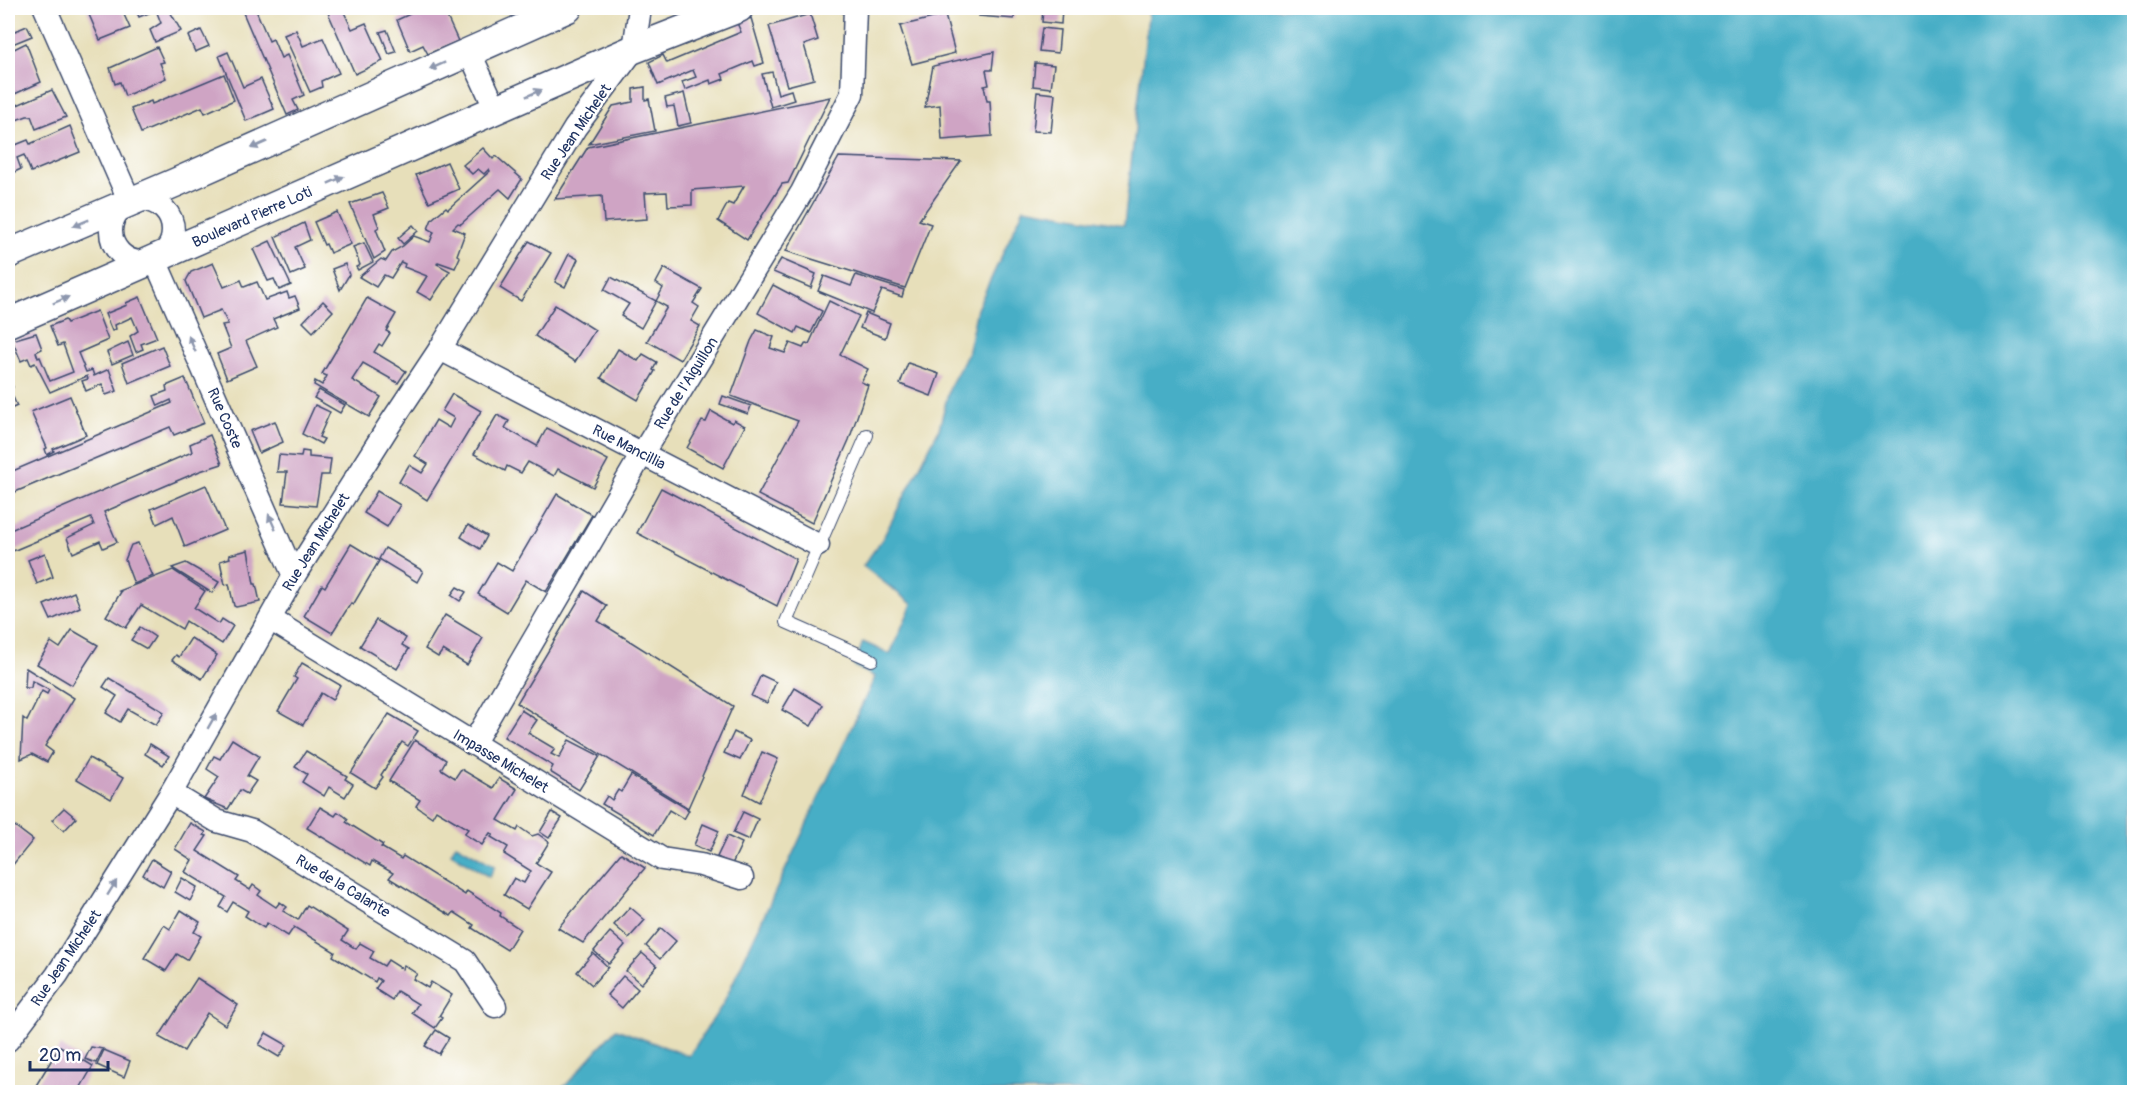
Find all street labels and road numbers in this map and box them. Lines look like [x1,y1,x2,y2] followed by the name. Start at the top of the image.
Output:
[537,80,616,184] street label: Rue Jean Michelet
[189,182,315,252] street label: Boulevard Pierre Loti
[650,334,722,433] street label: Rue de l'Aiguillon
[203,385,247,452] street label: Rue Coste
[589,421,669,474] street label: Rue Mancillia
[279,489,355,595] street label: Rue Jean Michelet
[449,725,553,798] street label: Impasse Michelet
[292,851,394,922] street label: Rue de la Calante
[27,906,106,1010] street label: Rue Jean Michelet

